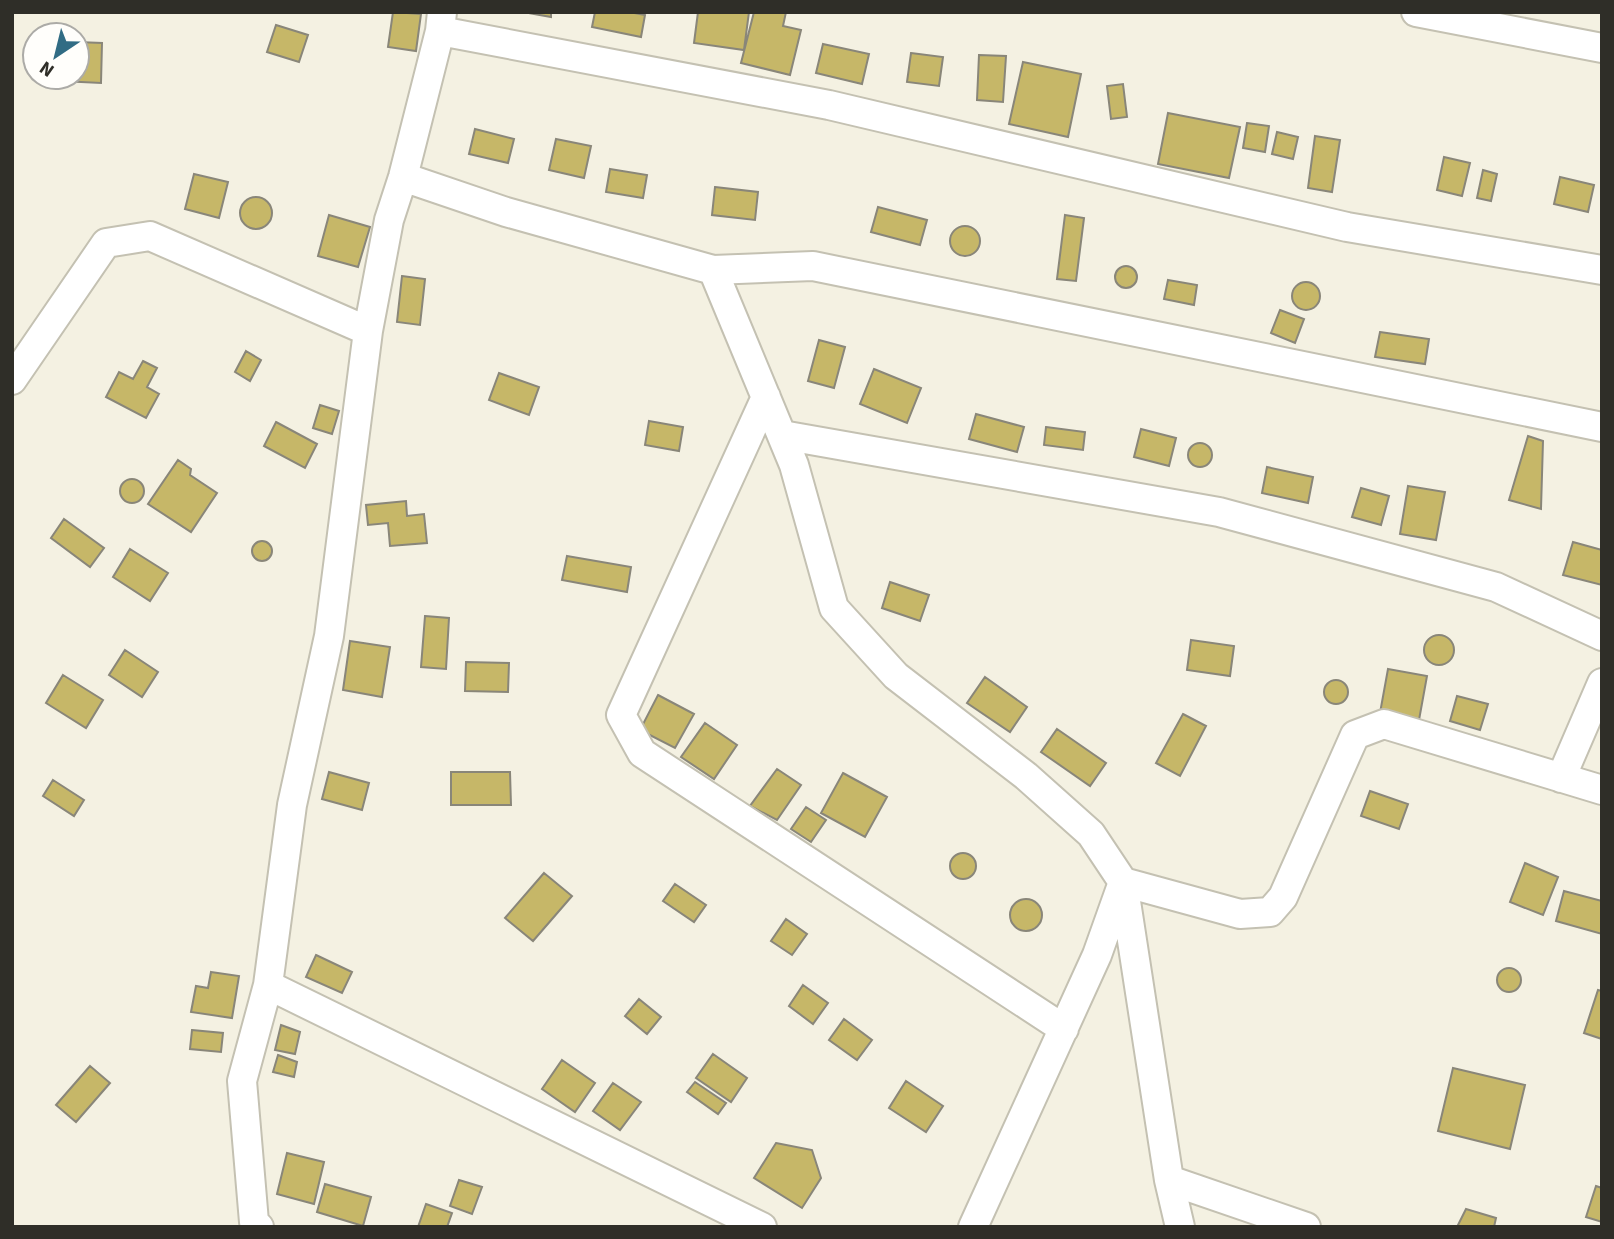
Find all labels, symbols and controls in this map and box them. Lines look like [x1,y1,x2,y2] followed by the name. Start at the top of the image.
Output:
[21,21,91,91] north arrow
[34,54,60,83] text: N

